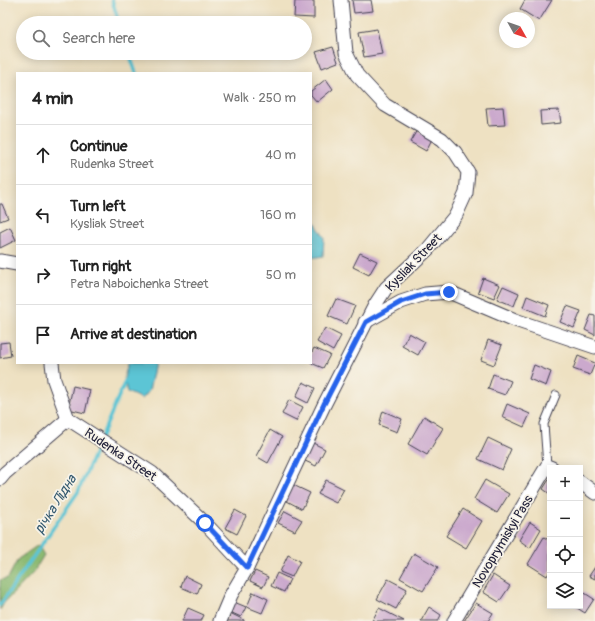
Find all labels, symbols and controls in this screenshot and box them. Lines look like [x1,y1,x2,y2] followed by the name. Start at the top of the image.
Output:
[499,12,535,48] north arrow
[16,16,312,60] search box
[30,27,52,49] icon: search
[62,29,135,48] text: Search here
[32,88,73,109] text: 4 min
[223,90,296,106] text: Walk · 250 m
[70,137,128,156] text: Continue
[32,144,54,166] icon: ahead
[265,147,296,163] text: 40 m
[70,156,154,172] text: Rudenka Street
[70,197,126,216] text: Turn left
[32,204,54,226] icon: left
[260,207,296,223] text: 160 m
[70,216,144,232] text: Kysliak Street
[382,230,446,295] street label: Kysliak Street
[70,257,131,276] text: Turn right
[32,264,54,286] icon: right
[266,267,296,283] text: 50 m
[70,276,209,292] text: Petra Naboichenka Street
[440,283,458,301] route end
[32,324,54,346] icon: arrive
[70,325,197,344] text: Arrive at destination
[81,425,160,485] street label: Rudenka Street
[547,465,583,609] map controls
[547,465,583,501] button: +
[31,471,81,537] water label: річка Лідна
[469,492,537,591] street label: Novoprymiskyi Pass
[547,501,583,537] button: −
[196,514,214,532] route start
[547,537,583,573] button: locate
[547,573,583,609] button: layers

